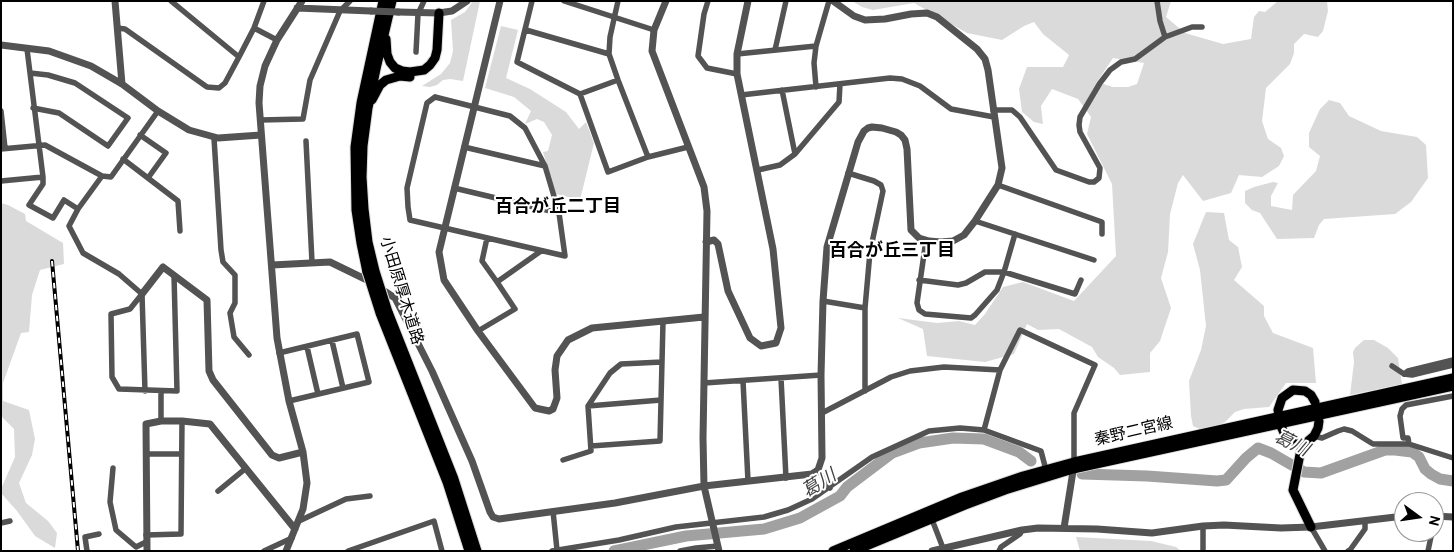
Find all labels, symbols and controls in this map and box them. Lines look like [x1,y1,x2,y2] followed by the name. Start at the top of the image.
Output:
[495,197,621,219] district label: 百合が丘二丁目
[374,235,426,347] street label: 小田原厚木道路
[829,241,955,263] district label: 百合が丘三丁目
[1093,415,1175,451] street label: 秦野二宮線
[1270,427,1312,463] water label: 葛川
[799,466,841,504] water label: 葛川
[1394,492,1444,542] north arrow
[1424,514,1443,527] text: N

